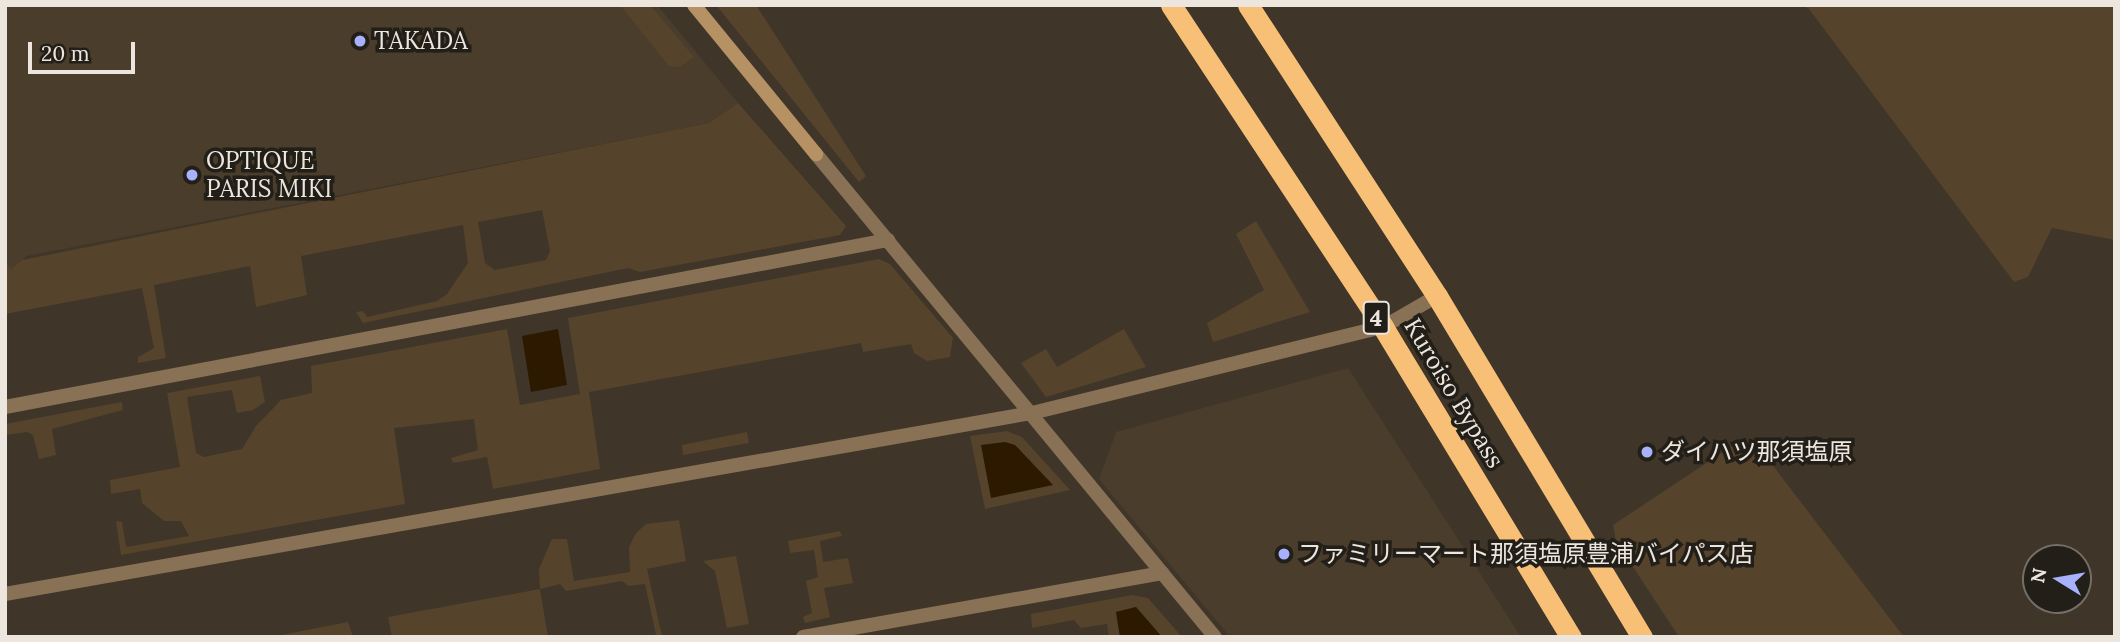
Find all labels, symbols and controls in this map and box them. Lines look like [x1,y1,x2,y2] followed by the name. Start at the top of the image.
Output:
[374,27,468,55] place label: TAKADA
[32,28,138,72] scale bar
[352,33,368,49] marker: TAKADA
[41,40,90,67] text: 20 m
[206,147,332,203] place label: OPTIQUE PARIS MIKI
[184,167,200,183] marker: OPTIQUE PARIS MIKI
[1362,298,1390,338] road number: 4
[1398,313,1510,473] street label: Kuroiso Bypass
[1661,438,1853,466] place label: ダイハツ那須塩原
[1639,444,1655,460] marker: ダイハツ那須塩原
[1298,540,1754,568] place label: ファミリーマート那須塩原豊浦バイパス店
[2022,544,2092,614] north arrow
[1276,546,1292,562] marker: ファミリーマート那須塩原豊浦バイパス店
[2025,566,2052,585] text: N

